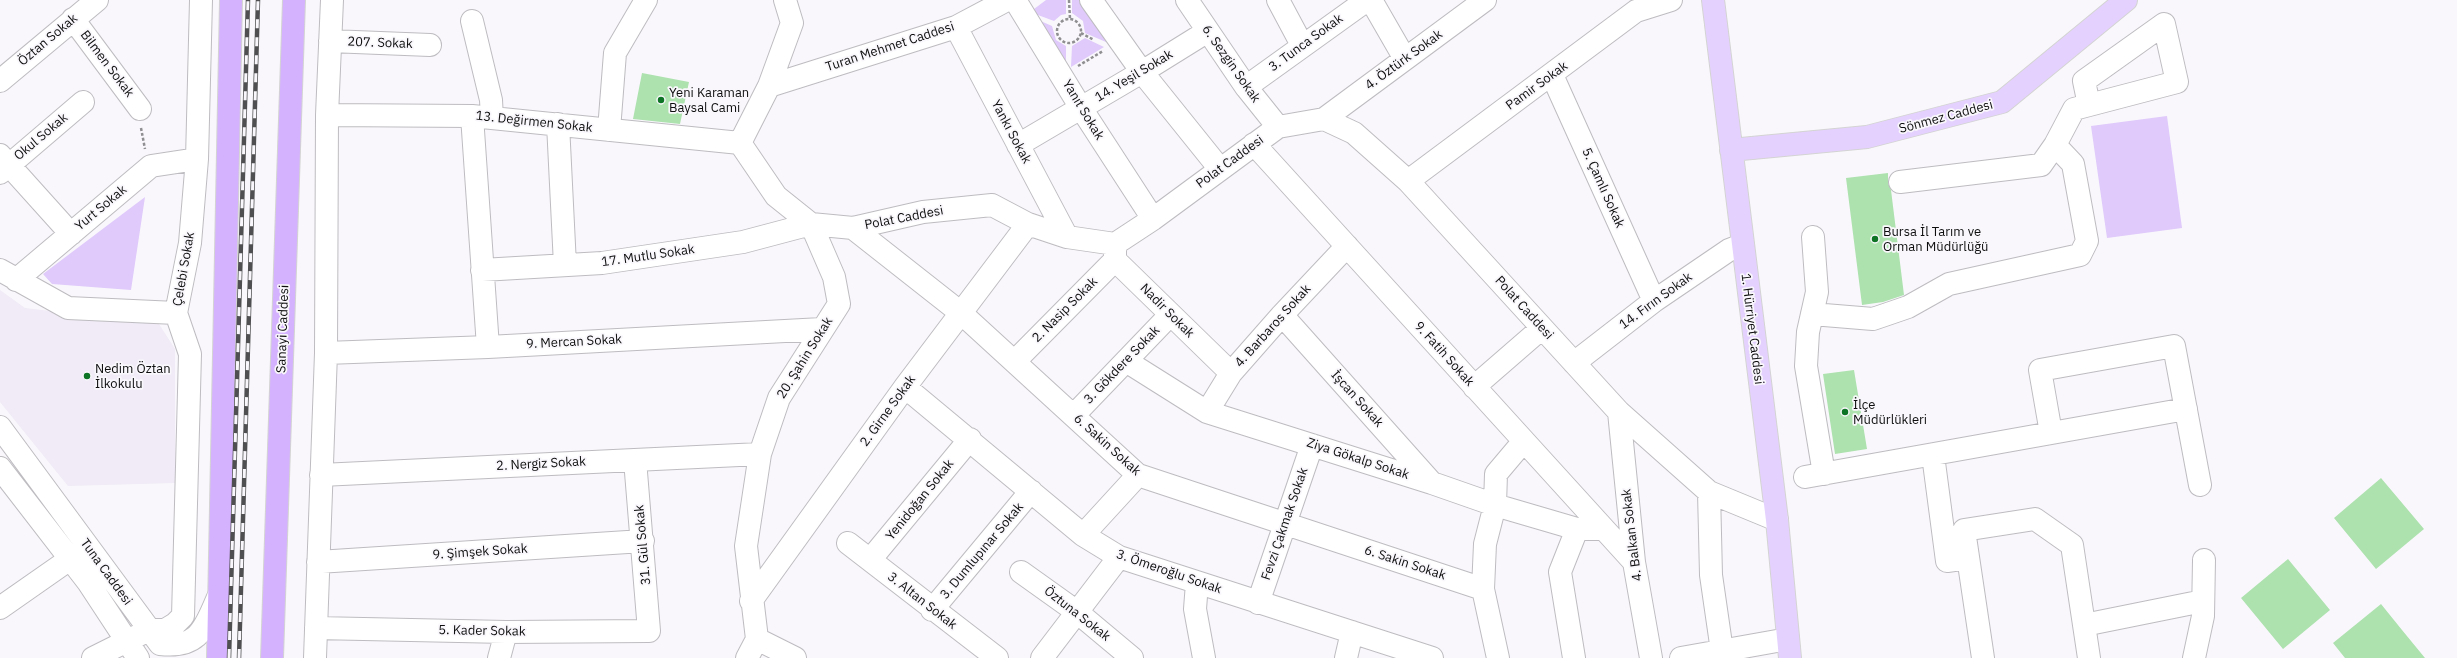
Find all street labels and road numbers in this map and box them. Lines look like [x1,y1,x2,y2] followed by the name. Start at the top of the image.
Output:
[15,11,81,69] street label: Öztan Sokak
[1266,11,1346,75] street label: 3. Tunca Sokak
[824,19,956,75] street label: Turan Mehmet Caddesi
[1199,22,1263,106] street label: 6. Sezgin Sokak
[1362,27,1446,93] street label: 4. Öztürk Sokak
[77,28,137,100] street label: Bilmen Sokak
[347,34,413,52] street label: 207. Sokak
[1092,47,1176,105] street label: 14. Yeşil Sokak
[1503,58,1571,114] street label: Pamir Sokak
[1059,77,1107,143] street label: Yanıt Sokak
[988,97,1034,167] street label: Yankı Sokak
[1897,97,1995,137] street label: Sönmez Caddesi
[475,108,593,136] street label: 13. Değirmen Sokak
[11,110,71,164] street label: Okul Sokak
[1193,132,1267,192] street label: Polat Caddesi
[1578,146,1628,230] street label: 5. Çamlı Sokak
[72,182,130,234] street label: Yurt Sokak
[863,203,945,233] street label: Polat Caddesi
[170,231,198,307] street label: Çelebi Sokak
[600,242,696,270] street label: 17. Mutlu Sokak
[1616,269,1696,333] street label: 14. Fırın Sokak
[1491,273,1557,343] street label: Polat Caddesi
[1737,273,1767,385] street label: 1. Hürriyet Caddesi
[1029,274,1101,346] street label: 2. Nasip Sokak
[1137,281,1197,341] street label: Nadir Sokak
[1232,281,1314,371] street label: 4. Barbaros Sokak
[274,285,292,373] street label: Sanayi Caddesi
[774,314,836,402] street label: 20. Şahin Sokak
[1411,318,1477,390] street label: 9. Fatih Sokak
[1081,323,1163,407] street label: 3. Gökdere Sokak
[526,332,622,352] street label: 9. Mercan Sokak
[1327,367,1387,431] street label: İşcan Sokak
[857,372,919,450] street label: 2. Girne Sokak
[1070,411,1144,479] street label: 6. Sakin Sokak
[1305,435,1411,483] street label: Ziya Gökalp Sokak
[496,454,586,474] street label: 2. Nergiz Sokak
[883,456,957,544] street label: Yenidoğan Sokak
[1258,466,1312,582] street label: Fevzi Çakmak Sokak
[1619,488,1645,582] street label: 4. Balkan Sokak
[937,500,1027,602] street label: 3. Dumlupınar Sokak
[632,504,654,586] street label: 31. Gül Sokak
[77,536,135,608] street label: Tuna Caddesi
[432,541,528,563] street label: 9. Şimşek Sokak
[1362,542,1448,584] street label: 6. Sakin Sokak
[1114,547,1224,597] street label: 3. Ömeroğlu Sokak
[884,569,960,633] street label: 3. Altan Sokak
[1041,583,1113,645] street label: Öztuna Sokak
[438,622,526,640] street label: 5. Kader Sokak

